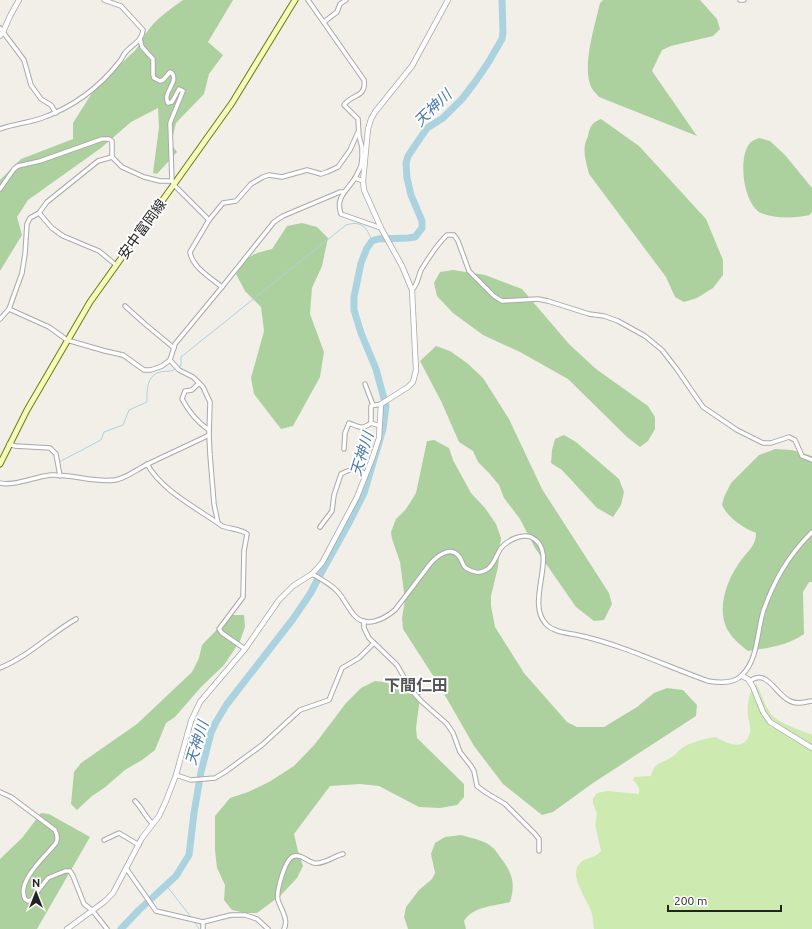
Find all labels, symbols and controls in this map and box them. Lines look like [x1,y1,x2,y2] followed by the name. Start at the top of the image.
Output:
[411,85,456,129] water label: 天神川
[115,196,169,262] street label: 安中富岡線
[347,428,377,478] water label: 天神川
[384,676,448,694] district label: 下間仁田
[182,717,212,767] water label: 天神川
[16,873,56,913] north arrow
[32,877,40,889] text: N
[668,887,781,913] scale bar
[674,894,707,907] text: 200 m

